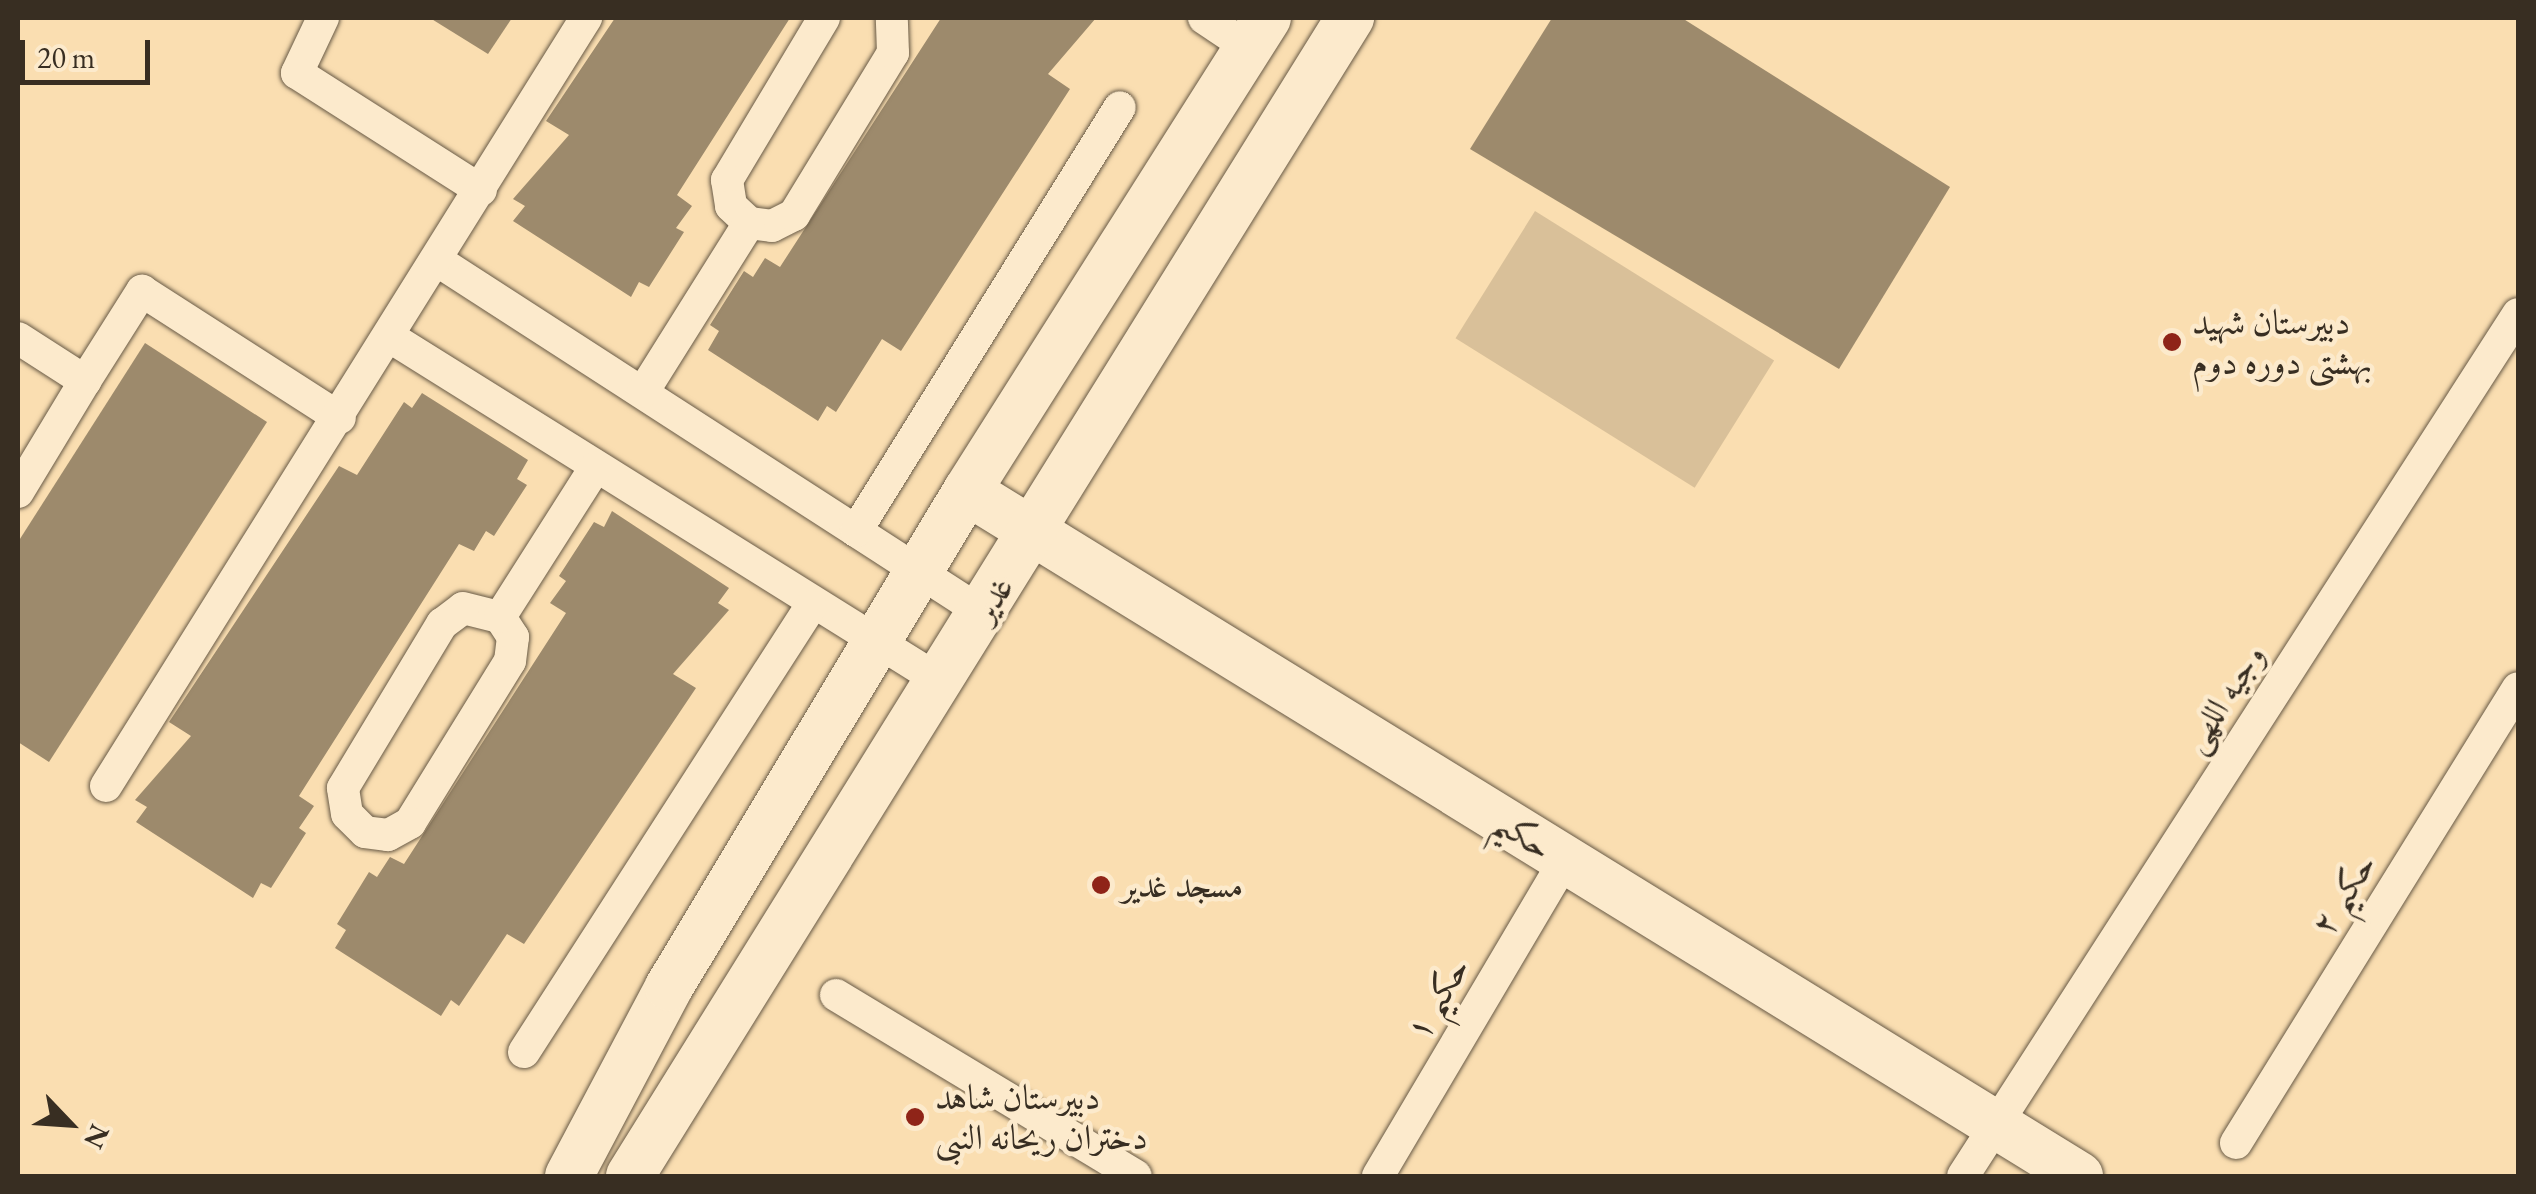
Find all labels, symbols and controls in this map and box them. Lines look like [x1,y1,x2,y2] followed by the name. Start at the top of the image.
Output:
[25,20,155,82] scale bar
[37,38,95,77] text: 20 m
[2192,301,2372,383] place label: دبیرستان شهید بهشتی دوره دوم
[2161,331,2183,353] marker: دبیرستان شهید بهشتی دوره دوم
[962,568,1022,630] street label: غدیر
[2173,636,2273,760] street label: وجیه اللهی
[1486,800,1560,868] street label: حکیم
[2302,845,2384,943] street label: حکیم ۲
[1121,864,1243,906] place label: مسجد غدیر
[1090,874,1112,896] marker: مسجد غدیر
[1396,949,1478,1047] street label: حکیم ۱
[20,1074,120,1174] north arrow
[935,1076,1148,1158] place label: دبیرستان شاهد دختران ریحانه النبی
[904,1106,926,1128] marker: دبیرستان شاهد دختران ریحانه النبی
[76,1119,118,1155] text: N

